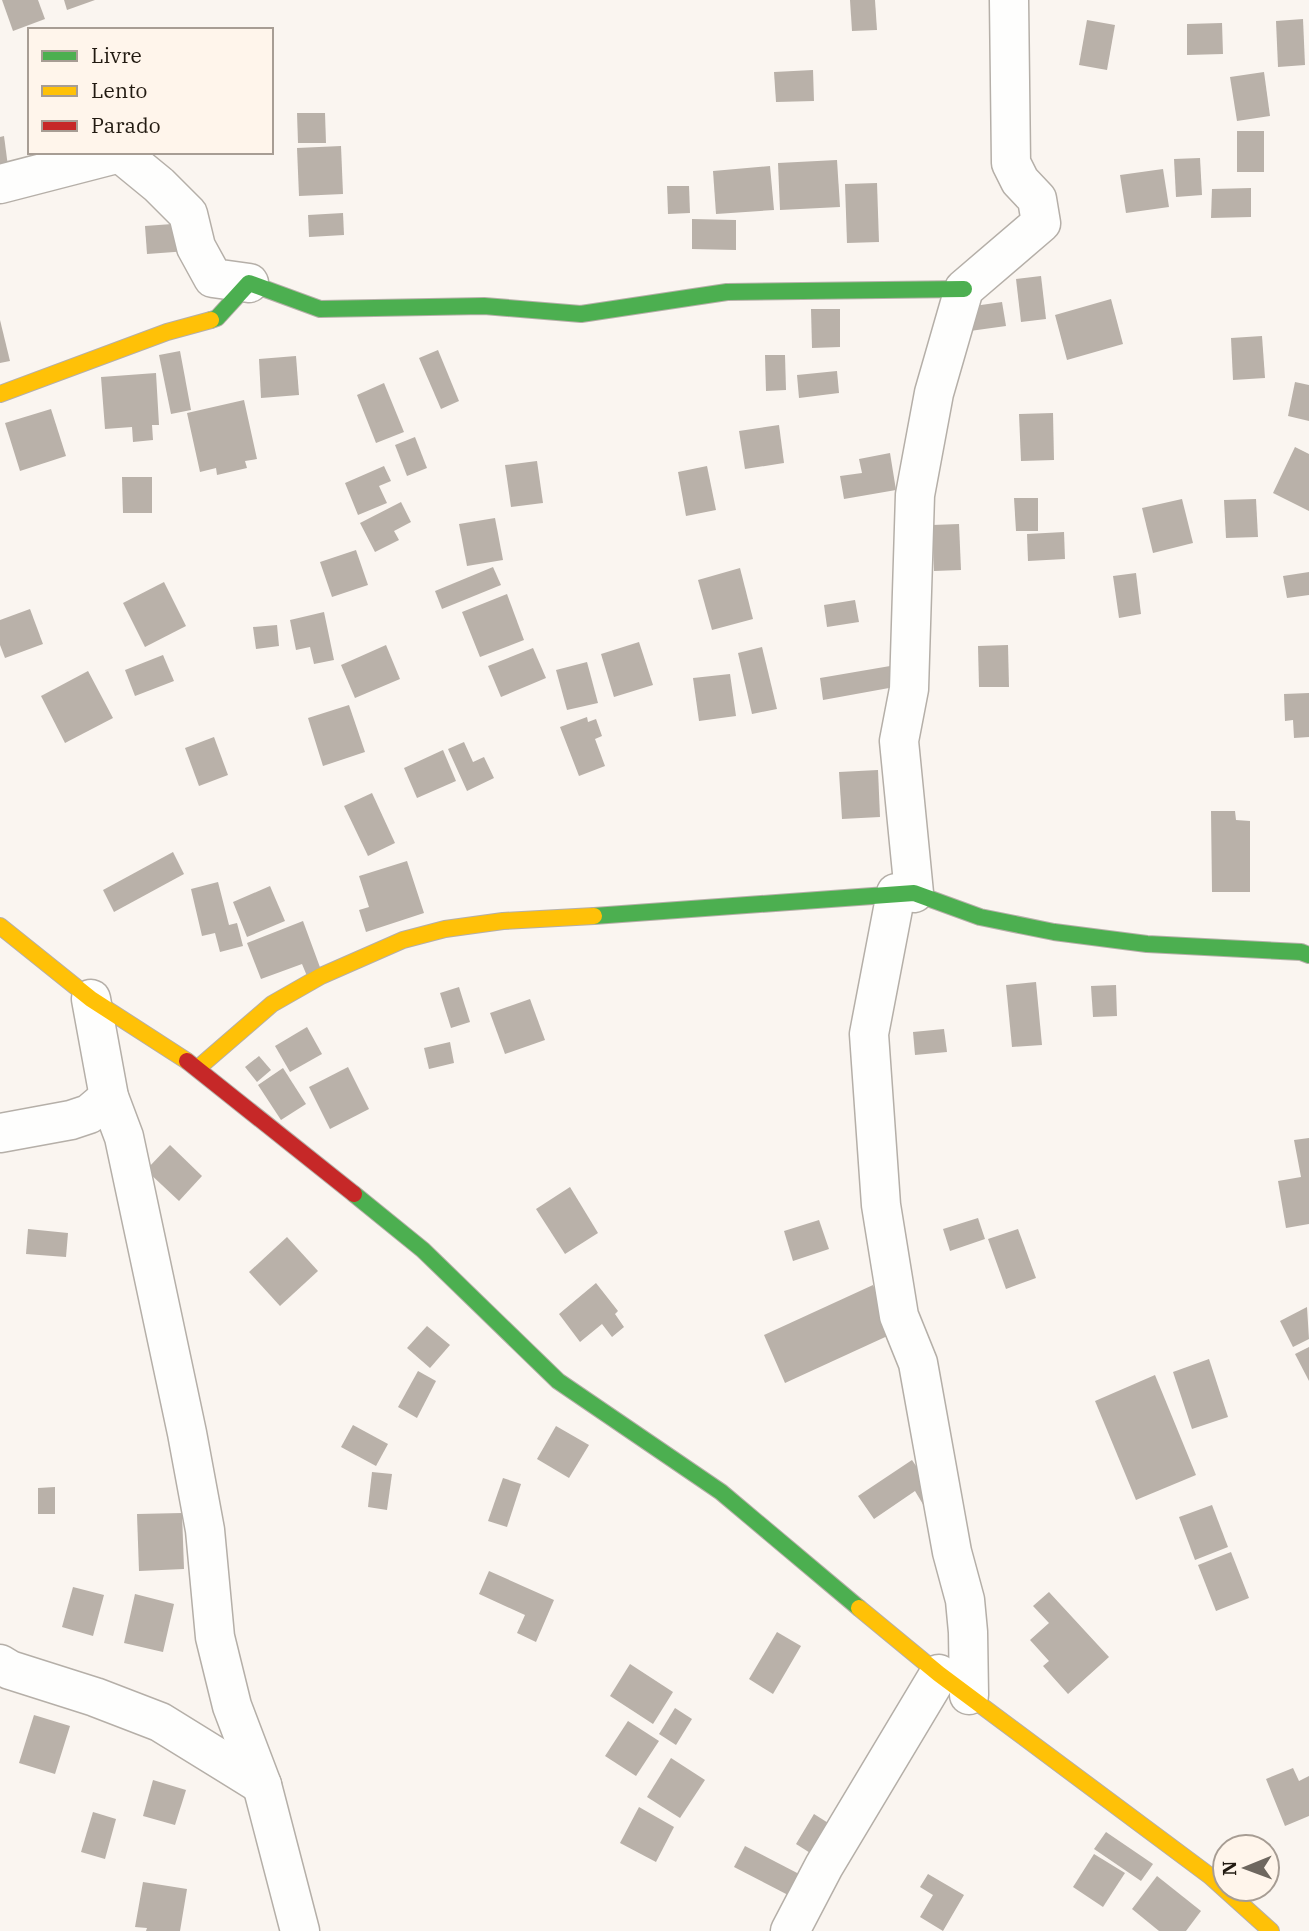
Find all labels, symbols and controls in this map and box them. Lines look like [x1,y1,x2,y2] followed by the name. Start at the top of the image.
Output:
[28,28,273,154] legend
[91,41,142,69] text: Livre
[91,76,147,104] text: Lento
[91,111,161,139] text: Parado
[1211,1833,1281,1903] north arrow
[1217,1861,1241,1876] text: N

